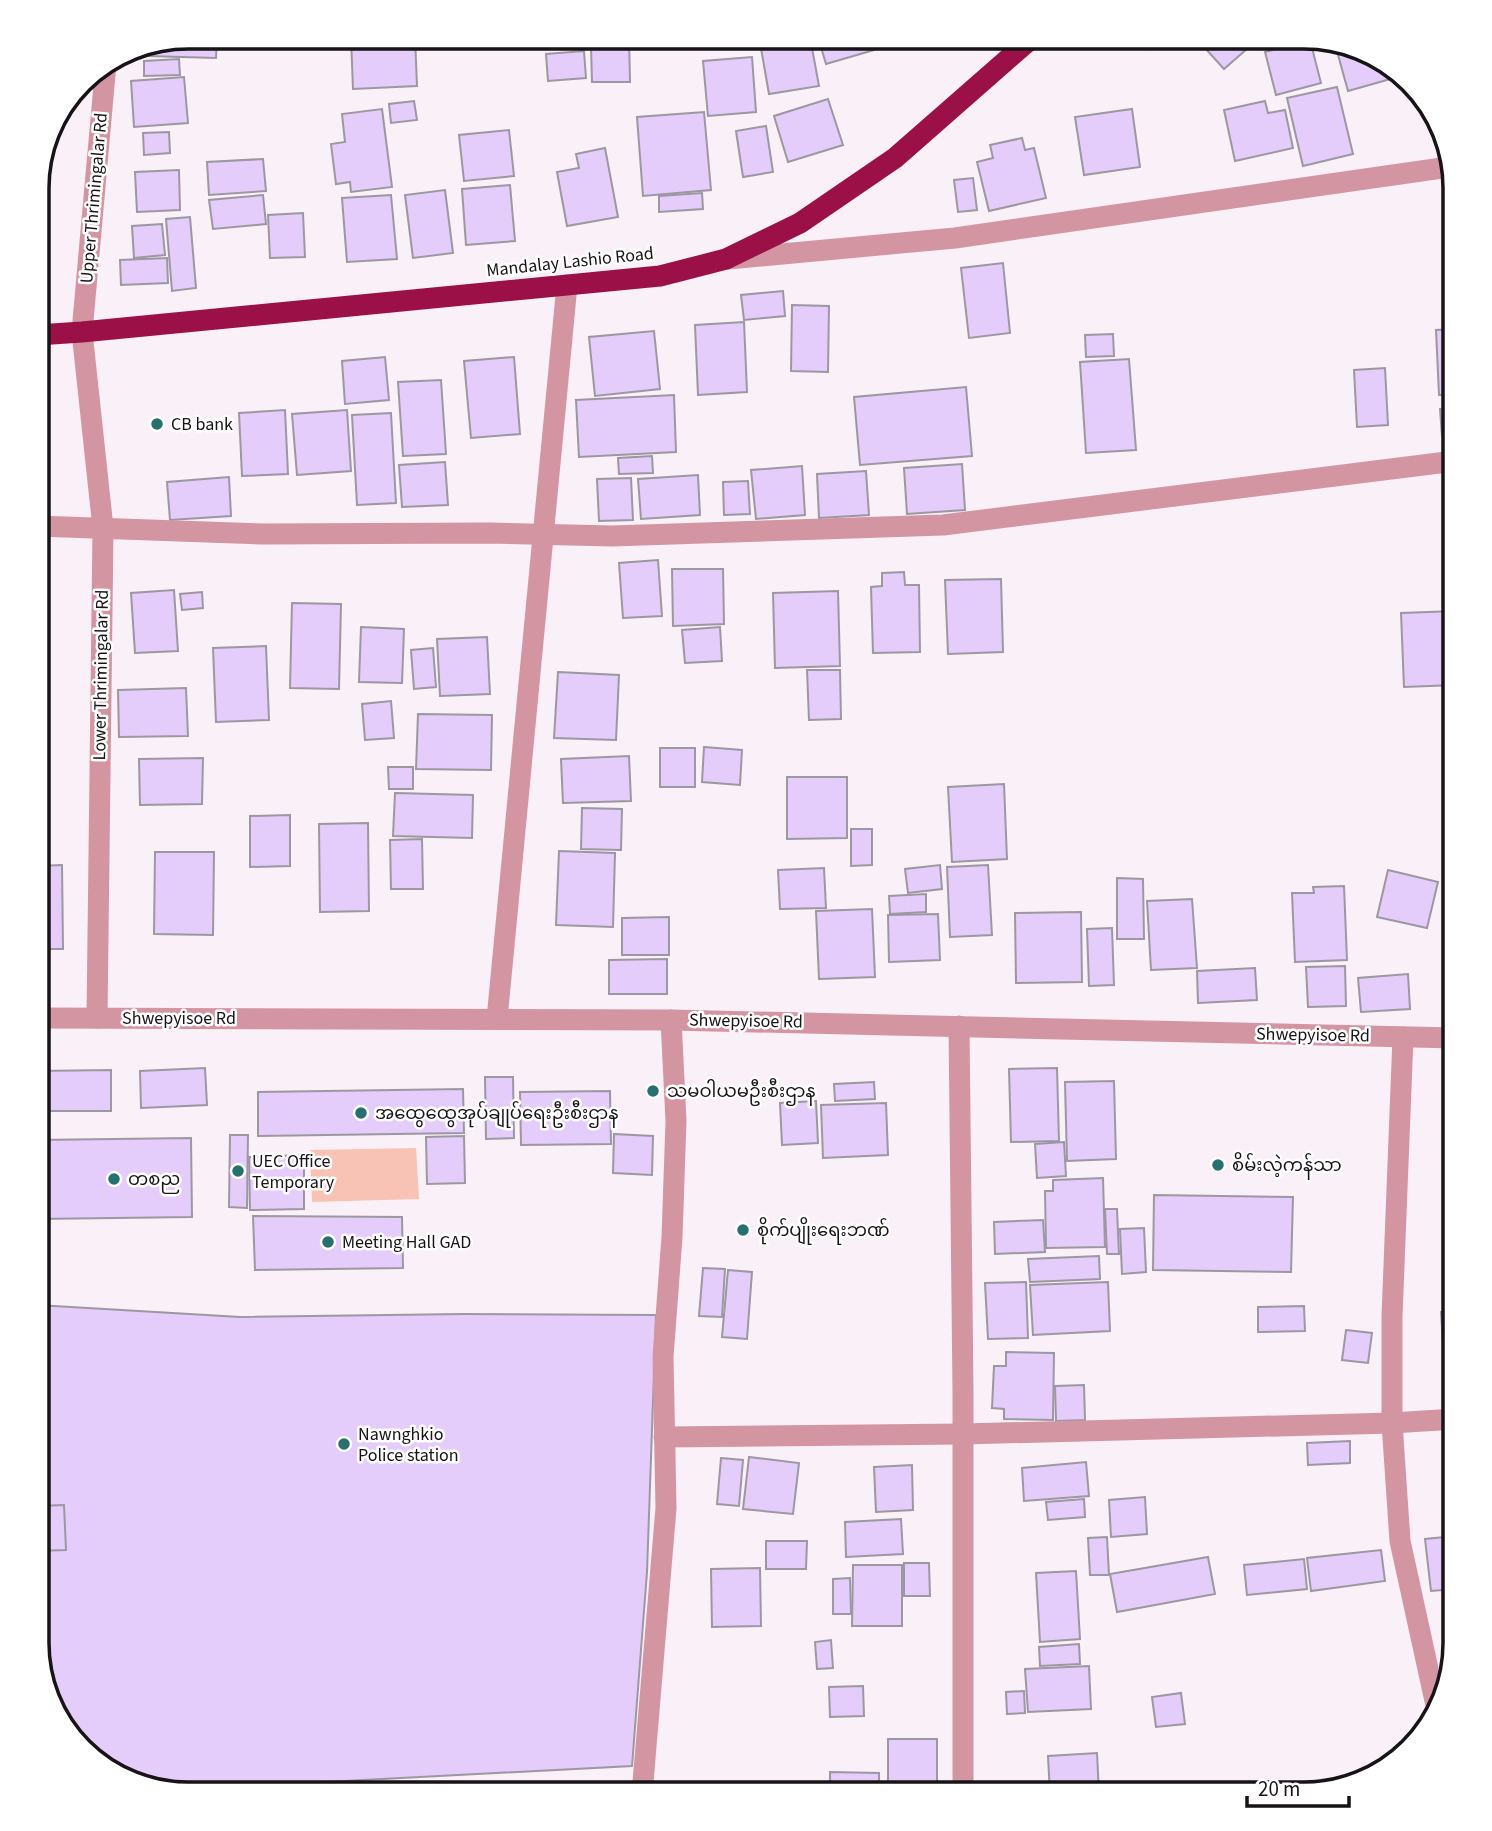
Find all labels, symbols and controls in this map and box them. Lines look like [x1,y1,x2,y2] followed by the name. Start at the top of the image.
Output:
[74,112,114,284] street label: Upper Thrimingalar Rd
[485,241,655,283] street label: Mandalay Lashio Road
[171,412,233,437] place label: CB bank
[149,416,165,432] marker: CB bank
[87,589,115,761] street label: Lower Thrimingalar Rd
[122,1006,236,1031] street label: Shwepyisoe Rd
[689,1008,803,1034] street label: Shwepyisoe Rd
[1256,1022,1370,1048] street label: Shwepyisoe Rd
[667,1077,816,1106] place label: သမဝါယမဦးစီးဌာန
[645,1083,661,1099] marker: သမဝါယမဦးစီးဌာန
[375,1099,619,1128] place label: အထွေထွေအုပ်ချုပ်ရေးဦးစီးဌာန
[353,1105,369,1121] marker: အထွေထွေအုပ်ချုပ်ရေးဦးစီးဌာန
[252,1149,335,1195] place label: UEC Office Temporary
[1232,1151,1342,1180] place label: စိမ်းလဲ့ကန်သာ
[1210,1157,1226,1173] marker: စိမ်းလဲ့ကန်သာ
[230,1163,246,1179] marker: UEC Office Temporary
[128,1167,180,1194] place label: တစည
[106,1171,122,1187] marker: တစည
[757,1216,890,1245] place label: စိုက်ပျိုးရေးဘဏ်
[735,1222,751,1238] marker: စိုက်ပျိုးရေးဘဏ်
[342,1230,471,1255] place label: Meeting Hall GAD
[320,1234,336,1250] marker: Meeting Hall GAD
[358,1422,459,1468] place label: Nawnghkio Police station
[336,1436,352,1452] marker: Nawnghkio Police station
[1247,1764,1348,1808] scale bar
[1258,1774,1300,1804] text: 20 m

